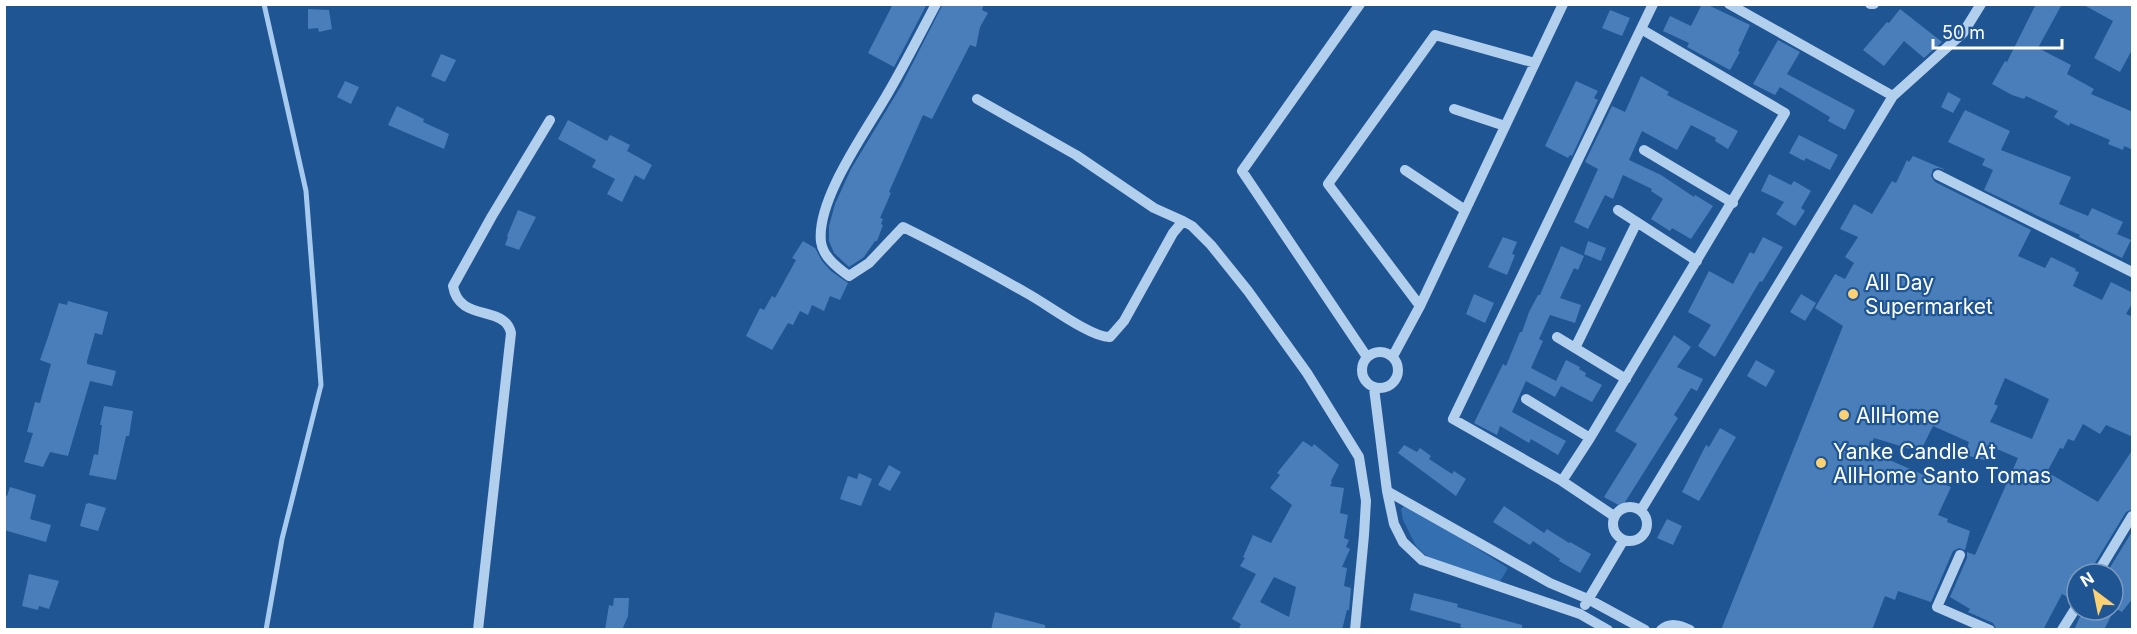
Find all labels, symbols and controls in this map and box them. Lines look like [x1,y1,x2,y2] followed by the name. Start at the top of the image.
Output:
[1933,12,2062,50] scale bar
[1942,22,1985,43] text: 50 m
[1865,270,1993,319] place label: All Day Supermarket
[1846,287,1860,301] marker: All Day Supermarket
[1856,403,1940,428] place label: AllHome
[1837,408,1851,422] marker: AllHome
[1833,439,2051,488] place label: Yanke Candle At AllHome Santo Tomas
[1814,456,1828,470] marker: Yanke Candle At AllHome Santo Tomas
[2065,562,2125,622] north arrow
[2077,568,2098,591] text: N

